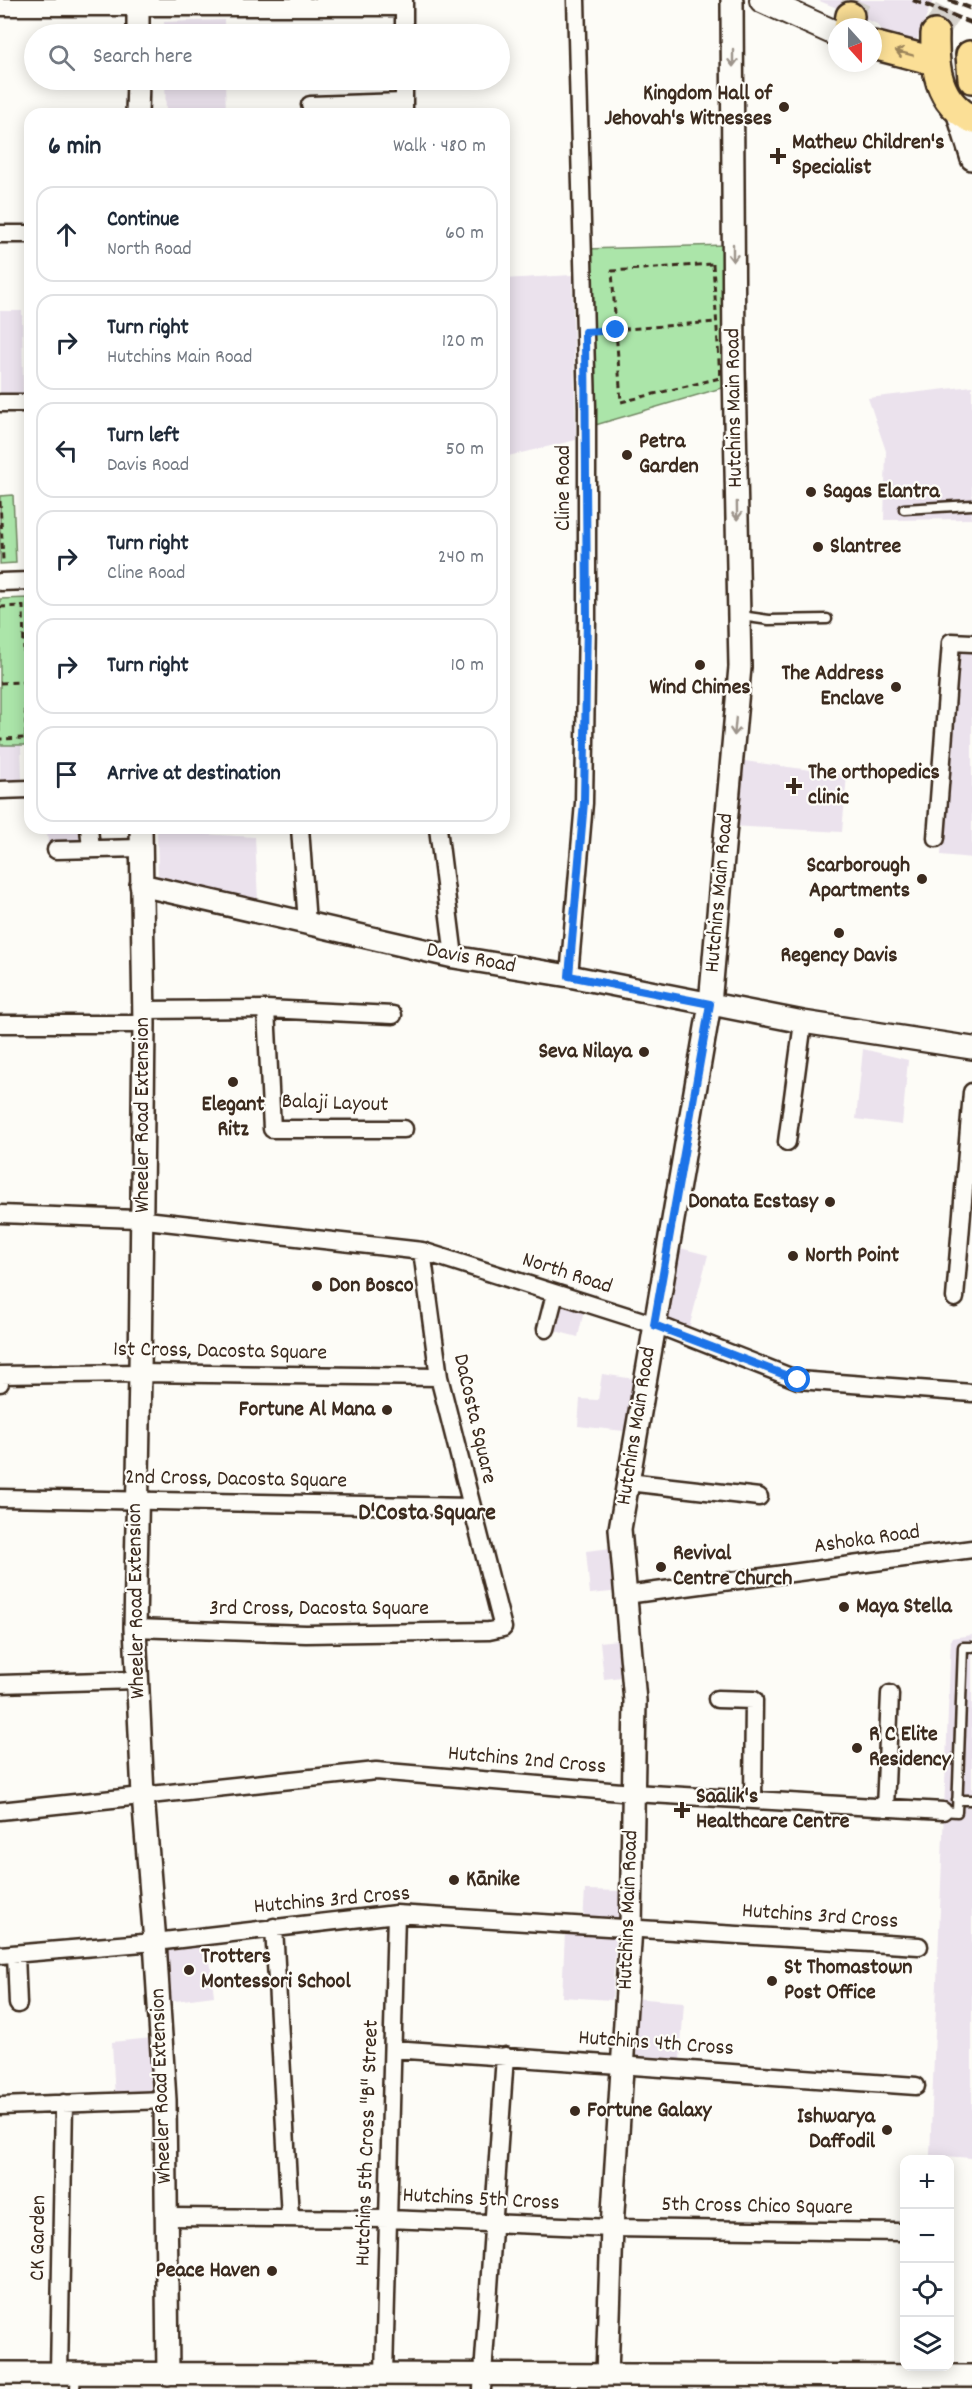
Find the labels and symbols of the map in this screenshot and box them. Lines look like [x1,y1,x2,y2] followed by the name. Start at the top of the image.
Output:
[828,18,882,72] north arrow
[894,47,913,58] one-way arrow
[727,48,739,68] one-way arrow
[604,79,773,135] place label: Kingdom Hall of Jehovah's Witnesses
[777,100,791,114] marker: Kingdom Hall of Jehovah's Witnesses
[792,128,944,184] place label: Mathew Children's Specialist
[769,147,787,165] marker: Mathew Children's Specialist
[727,243,739,263] one-way arrow
[602,316,628,342] route end
[718,328,752,488] street label: Hutchins Main Road
[639,427,699,483] place label: Petra Garden
[549,445,580,531] street label: Cline Road
[620,448,634,462] marker: Petra Garden
[823,477,940,508] place label: Sagas Elantra
[804,485,818,499] marker: Sagas Elantra
[731,501,743,521] one-way arrow
[830,532,901,563] place label: Slantree
[811,540,825,554] marker: Slantree
[693,658,707,672] marker: Wind Chimes
[781,659,884,715] place label: The Address Enclave
[649,673,751,704] place label: Wind Chimes
[889,680,903,694] marker: The Address Enclave
[729,717,740,737] one-way arrow
[808,758,940,814] place label: The orthopedics clinic
[785,777,803,795] marker: The orthopedics clinic
[698,812,742,974] street label: Hutchins Main Road
[807,851,910,907] place label: Scarborough Apartments
[915,872,929,886] marker: Scarborough Apartments
[832,926,846,940] marker: Regency Davis
[424,935,518,983] street label: Davis Road
[781,941,897,972] place label: Regency Davis
[128,1017,159,1213] street label: Wheeler Road Extension
[538,1037,633,1068] place label: Seva Nilaya
[637,1045,651,1059] marker: Seva Nilaya
[226,1075,240,1089] marker: Elegant Ritz
[281,1087,389,1121] street label: Balaji Layout
[201,1090,265,1146] place label: Elegant Ritz
[688,1187,819,1218] place label: Donata Ecstasy
[823,1195,837,1209] marker: Donata Ecstasy
[805,1241,900,1272] place label: North Point
[518,1245,616,1303] street label: North Road
[786,1249,800,1263] marker: North Point
[329,1271,414,1302] place label: Don Bosco
[310,1279,324,1293] marker: Don Bosco
[113,1335,327,1369] street label: 1st Cross, Dacosta Square
[609,1345,665,1507] street label: Hutchins Main Road
[444,1351,504,1487] street label: DaCosta Square
[784,1366,810,1392] route start
[239,1395,376,1426] place label: Fortune Al Mana
[380,1403,394,1417] marker: Fortune Al Mana
[125,1463,347,1497] street label: 2nd Cross, Dacosta Square
[358,1497,496,1531] district label: D'Costa Square
[120,1503,154,1699] street label: Wheeler Road Extension
[812,1517,922,1563] street label: Ashoka Road
[673,1539,792,1595] place label: Revival Centre Church
[654,1560,668,1574] marker: Revival Centre Church
[856,1592,952,1623] place label: Maya Stella
[209,1594,429,1625] street label: 3rd Cross, Dacosta Square
[837,1600,851,1614] marker: Maya Stella
[869,1720,952,1776] place label: R C Elite Residency
[447,1739,607,1783] street label: Hutchins 2nd Cross
[850,1741,864,1755] marker: R C Elite Residency
[696,1782,850,1838] place label: Saalik's Healthcare Centre
[673,1801,691,1819] marker: Saalik's Healthcare Centre
[611,1830,647,1990] street label: Hutchins Main Road
[466,1865,520,1896] place label: Kānike
[447,1873,461,1887] marker: Kānike
[252,1879,412,1923] street label: Hutchins 3rd Cross
[741,1896,899,1938] street label: Hutchins 3rd Cross
[201,1942,351,1998] place label: Trotters Montessori School
[784,1953,912,2009] place label: St Thomastown Post Office
[182,1963,196,1977] marker: Trotters Montessori School
[765,1974,779,1988] marker: St Thomastown Post Office
[143,1988,181,2184] street label: Wheeler Road Extension
[348,2019,388,2267] street label: Hutchins 5th Cross "B" Street
[577,2023,735,2065] street label: Hutchins 4th Cross
[587,2096,712,2127] place label: Fortune Galaxy
[797,2102,876,2158] place label: Ishwarya Daffodil
[568,2104,582,2118] marker: Fortune Galaxy
[880,2123,894,2137] marker: Ishwarya Daffodil
[402,2180,560,2220] street label: Hutchins 5th Cross
[661,2190,853,2224] street label: 5th Cross Chico Square
[23,2195,55,2281] street label: CK Garden
[156,2256,260,2287] place label: Peace Haven
[265,2264,279,2278] marker: Peace Haven

